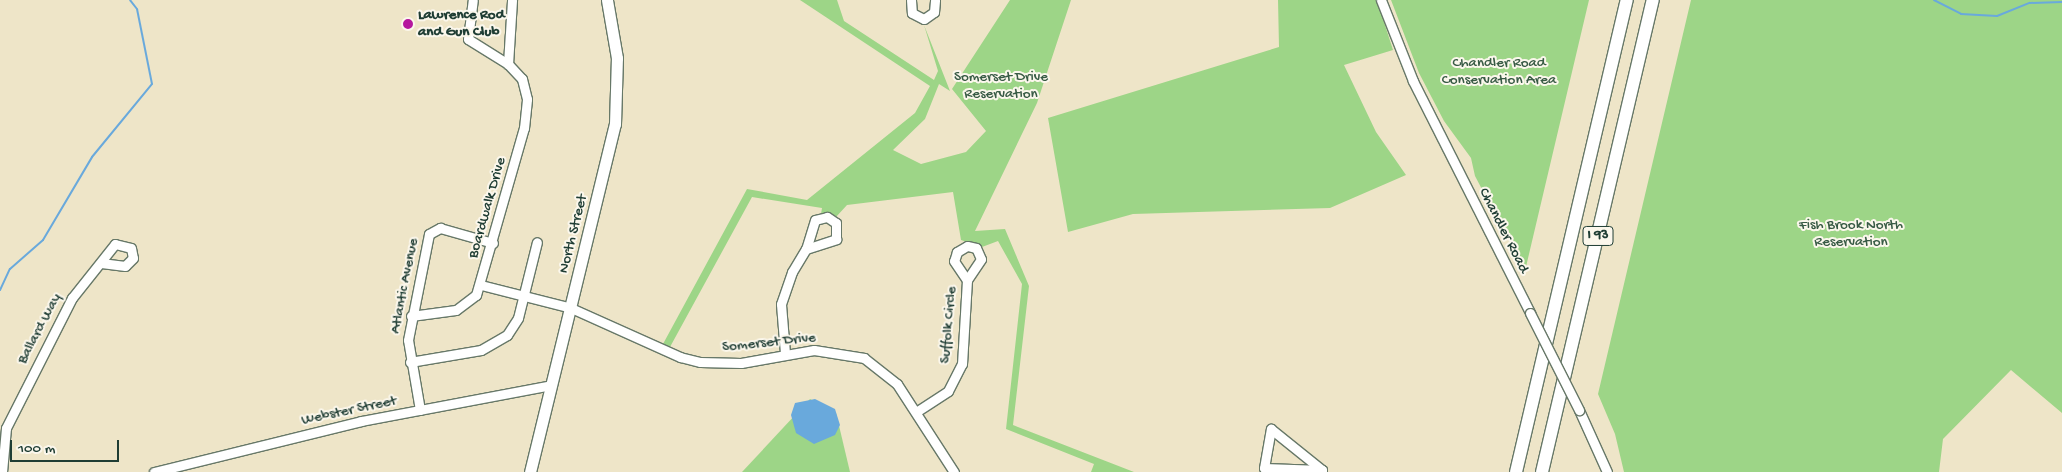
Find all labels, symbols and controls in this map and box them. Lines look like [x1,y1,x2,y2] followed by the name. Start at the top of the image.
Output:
[418,6,504,41] place label: Lawrence Rod and Gun Club
[402,18,414,30] marker: Lawrence Rod and Gun Club
[1442,54,1556,89] park label: Chandler Road Conservation Area
[954,68,1048,103] park label: Somerset Drive Reservation
[465,156,511,260] street label: Boardwalk Drive
[1474,185,1532,277] street label: Chandler Road
[556,193,592,275] street label: North Street
[1799,216,1903,251] park label: Fish Brook North Reservation
[1582,225,1614,248] road number: I 93
[387,237,423,335] street label: Atlantic Avenue
[937,286,961,364] street label: Suffolk Circle
[14,291,66,367] street label: Ballard Way
[721,329,817,357] street label: Somerset Drive
[300,392,398,430] street label: Webster Street
[12,430,121,462] scale bar
[18,440,55,458] text: 100 m

